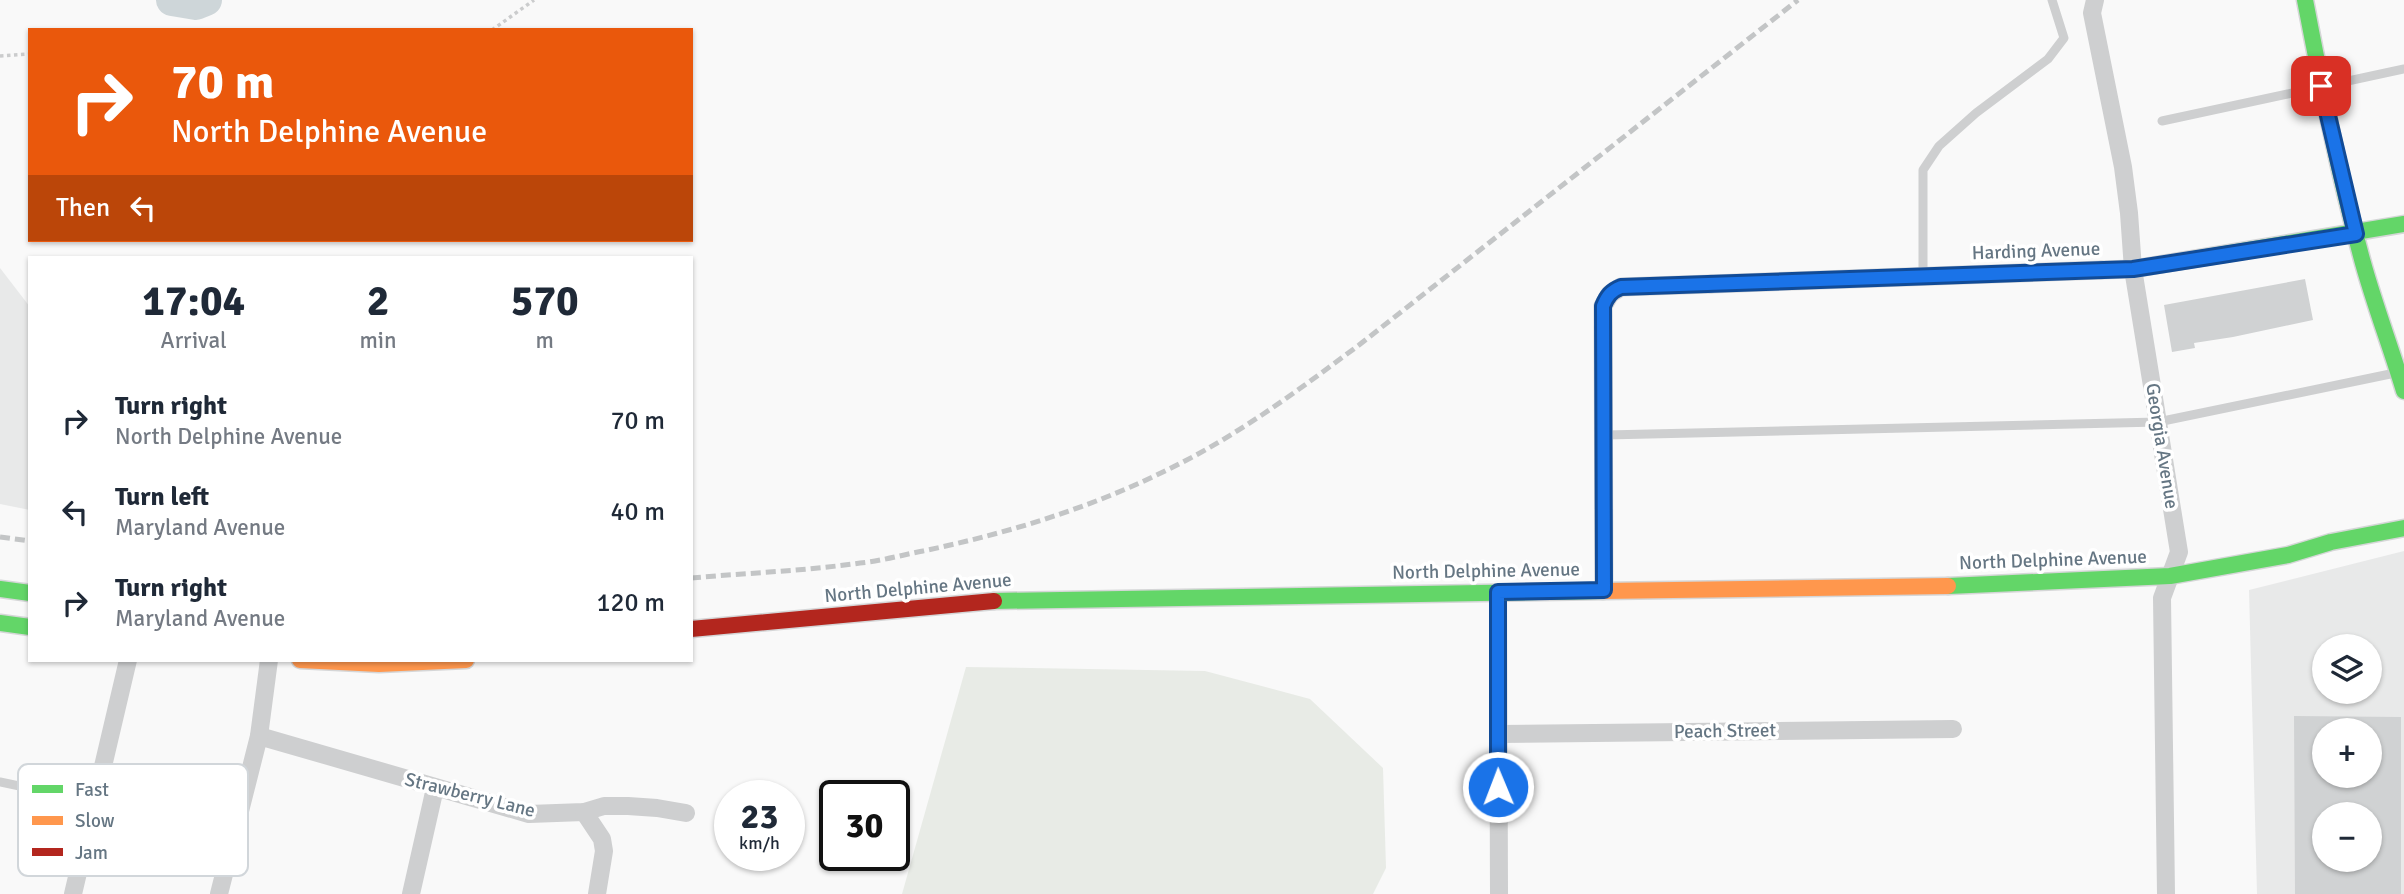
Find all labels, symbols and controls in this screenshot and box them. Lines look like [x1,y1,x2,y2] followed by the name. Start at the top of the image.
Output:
[171,52,274,112] text: 70 m
[56,56,147,147] icon: right
[2291,56,2351,116] pin
[2302,67,2340,105] icon: arrive
[171,112,487,151] text: North Delphine Avenue
[124,189,162,227] icon: left
[56,192,110,224] text: Then
[1971,237,2101,265] street label: Harding Avenue
[142,276,245,327] text: 17:04
[367,276,389,327] text: 2
[511,276,579,327] text: 570
[161,326,227,355] text: Arrival
[359,326,397,355] text: min
[536,326,554,355] text: m
[2140,382,2184,510] street label: Georgia Avenue
[115,390,227,422] text: Turn right
[56,402,94,440] icon: right
[610,405,665,437] text: 70 m
[115,422,342,451] text: North Delphine Avenue
[115,481,209,513] text: Turn left
[56,493,94,531] icon: left
[610,496,665,528] text: 40 m
[115,513,285,542] text: Maryland Avenue
[1959,545,2147,575] street label: North Delphine Avenue
[1392,557,1580,585] street label: North Delphine Avenue
[823,568,1013,608] street label: North Delphine Avenue
[115,572,227,604] text: Turn right
[56,584,94,622] icon: right
[596,587,665,619] text: 120 m
[115,604,285,633] text: Maryland Avenue
[2312,634,2382,872] map controls
[2312,634,2382,704] button: layers
[1674,718,1777,744] street label: Peach Street
[2312,718,2382,788] button: +
[1461,750,1535,824] position arrow
[18,764,248,876] legend
[402,767,538,823] street label: Strawberry Lane
[75,778,109,802] text: Fast
[819,780,910,871] speed limit sign: 30
[741,795,778,838] text: 23
[2312,802,2382,872] button: −
[75,809,115,833] text: Slow
[739,832,780,854] text: km/h
[75,841,108,865] text: Jam

